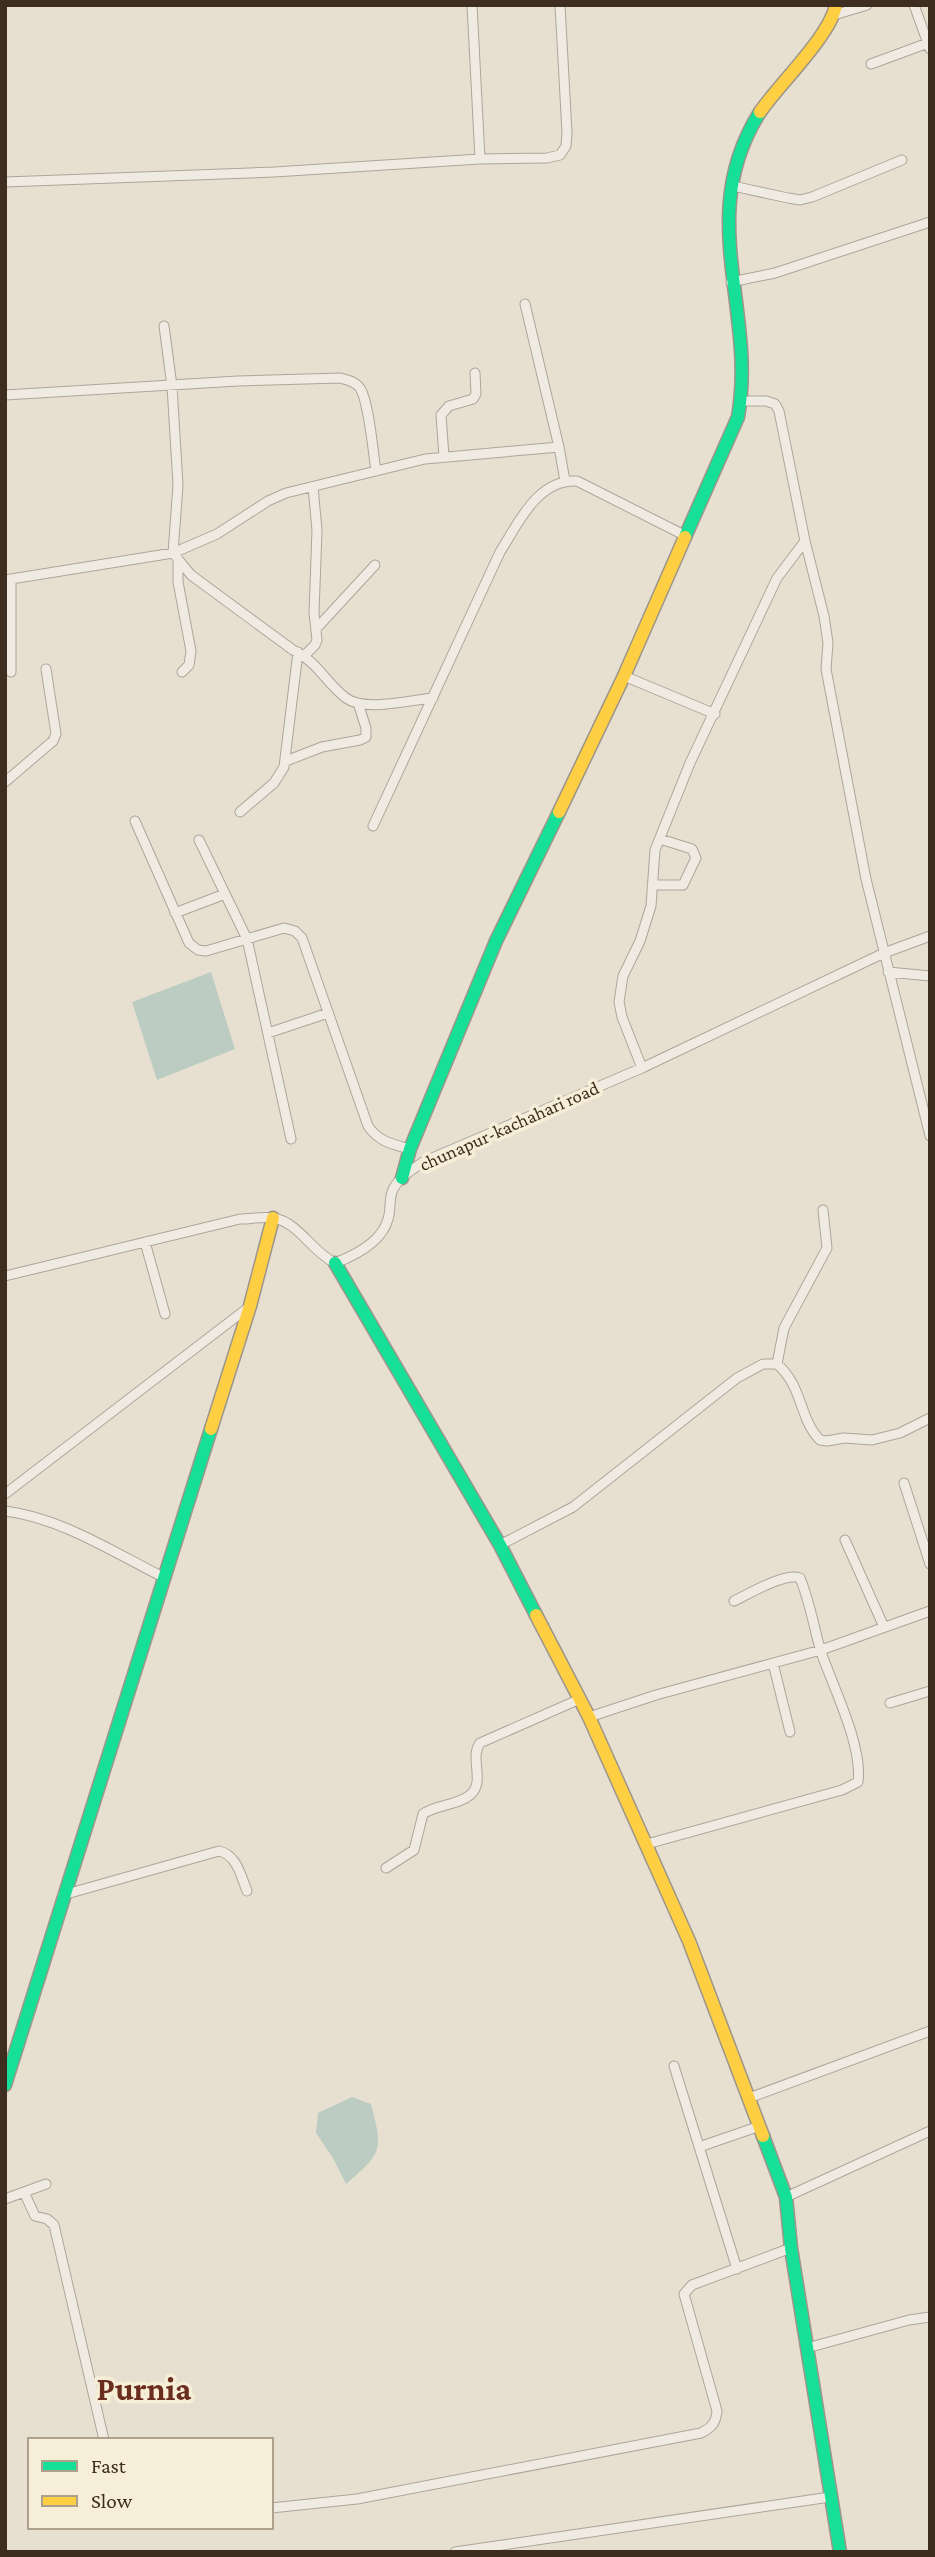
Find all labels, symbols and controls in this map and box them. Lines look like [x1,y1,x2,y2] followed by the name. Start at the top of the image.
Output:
[416,1077,602,1175] street label: chunapur-kachahari road
[97,2370,191,2407] district label: Purnia
[28,2438,273,2529] legend
[91,2454,127,2478] text: Fast
[91,2489,133,2513] text: Slow

